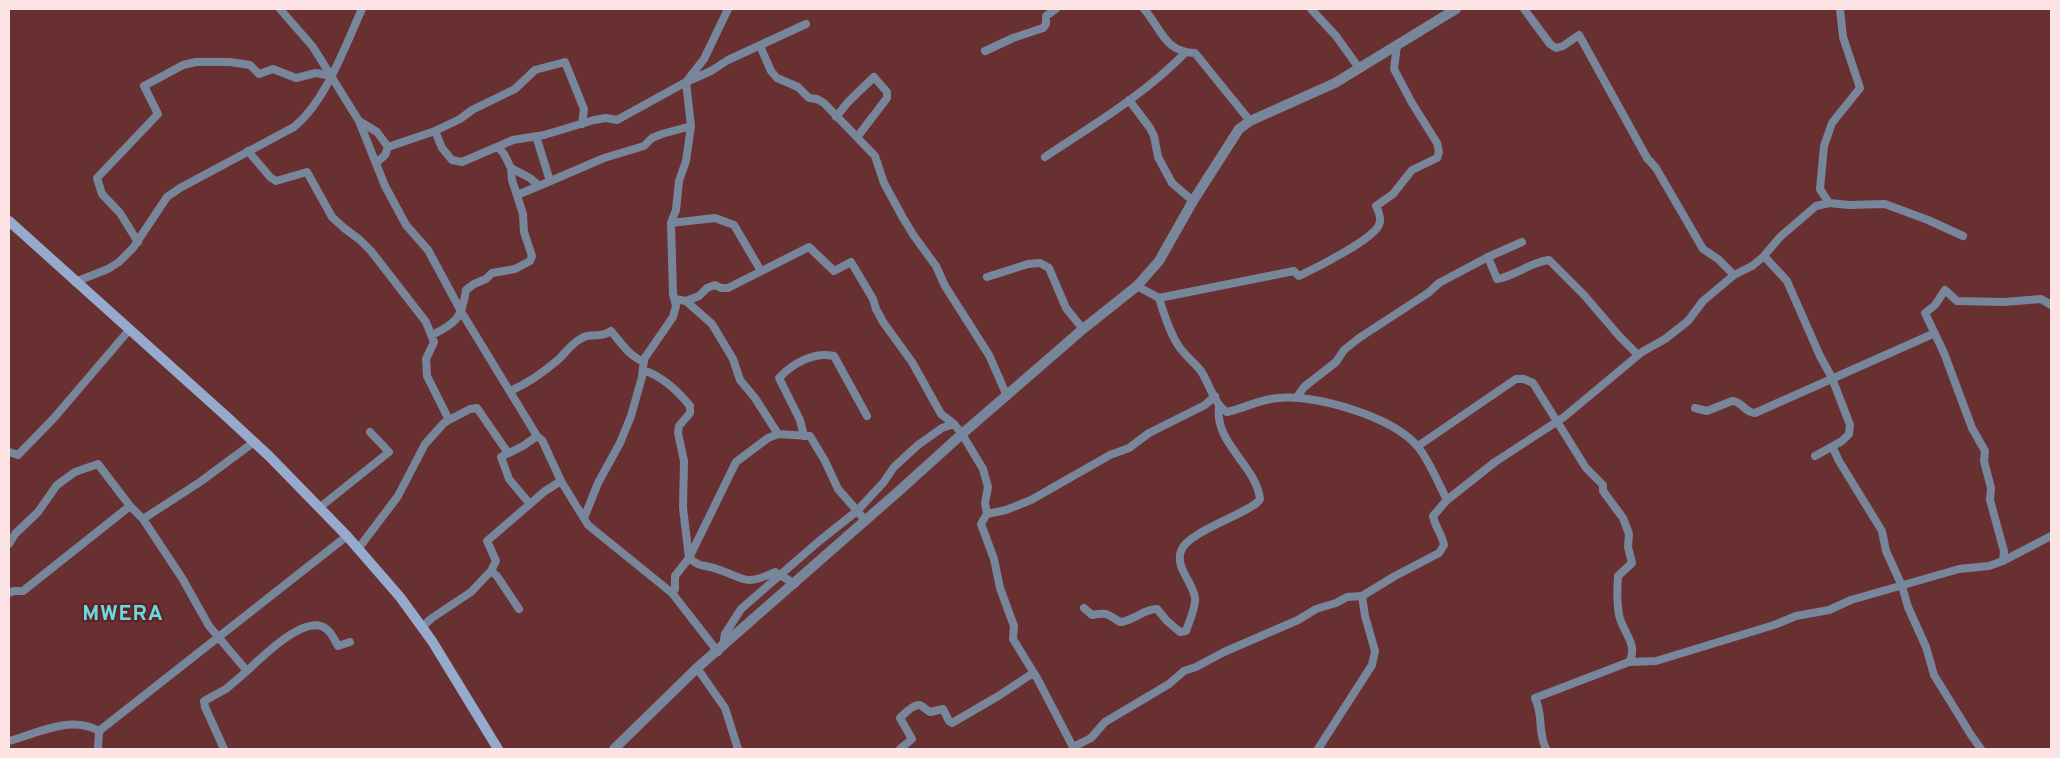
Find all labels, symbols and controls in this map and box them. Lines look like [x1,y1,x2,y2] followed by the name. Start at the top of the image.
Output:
[82,603,164,629] district label: MWERA

